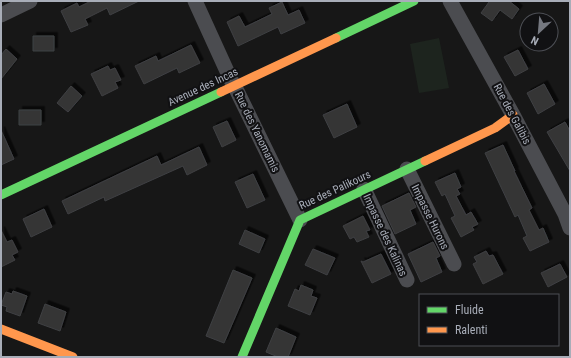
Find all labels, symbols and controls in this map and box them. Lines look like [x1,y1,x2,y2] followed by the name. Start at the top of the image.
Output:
[519,12,559,52] north arrow
[529,33,541,48] text: N
[166,65,240,109] street label: Avenue des Incas
[491,81,533,147] street label: Rue des Galibis
[232,90,282,174] street label: Rue des Yanomamis
[297,168,373,212] street label: Rue des Palikours
[409,182,451,252] street label: Impasse Hurons
[360,192,410,278] street label: Impasse des Kalinas
[419,294,559,346] legend
[455,303,484,317] text: Fluide
[455,323,488,337] text: Ralenti

